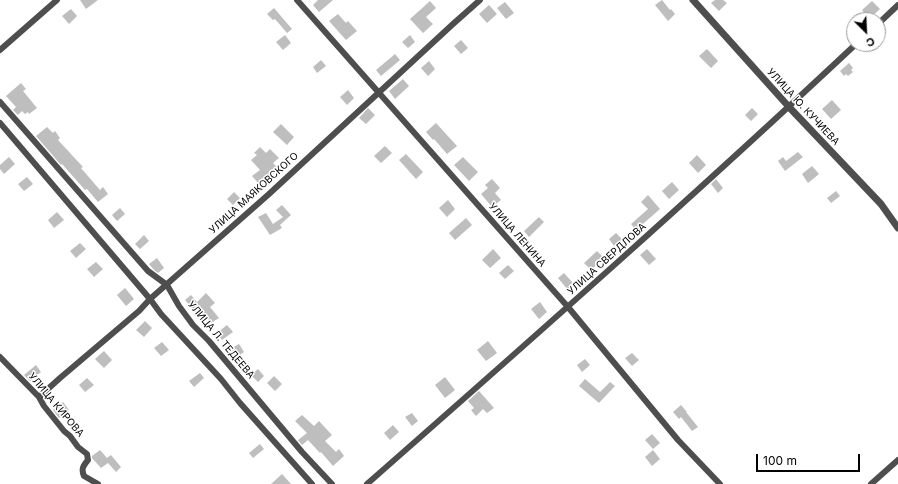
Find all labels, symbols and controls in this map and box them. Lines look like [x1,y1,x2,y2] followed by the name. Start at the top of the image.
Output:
[846,12,886,52] north arrow
[864,34,877,50] text: С
[764,66,842,148] street label: УЛИЦА Ю. КУЧИЕВА
[207,150,301,236] street label: УЛИЦА МАЯКОВСКОГО
[486,200,548,270] street label: УЛИЦА ЛЕНИНА
[565,221,649,297] street label: УЛИЦА СВЕРДЛОВА
[185,299,257,381] street label: УЛИЦА Л. ТЕДЕЕВА
[26,371,86,439] street label: УЛИЦА КИРОВА
[758,446,862,472] scale bar
[763,453,797,468] text: 100 m

